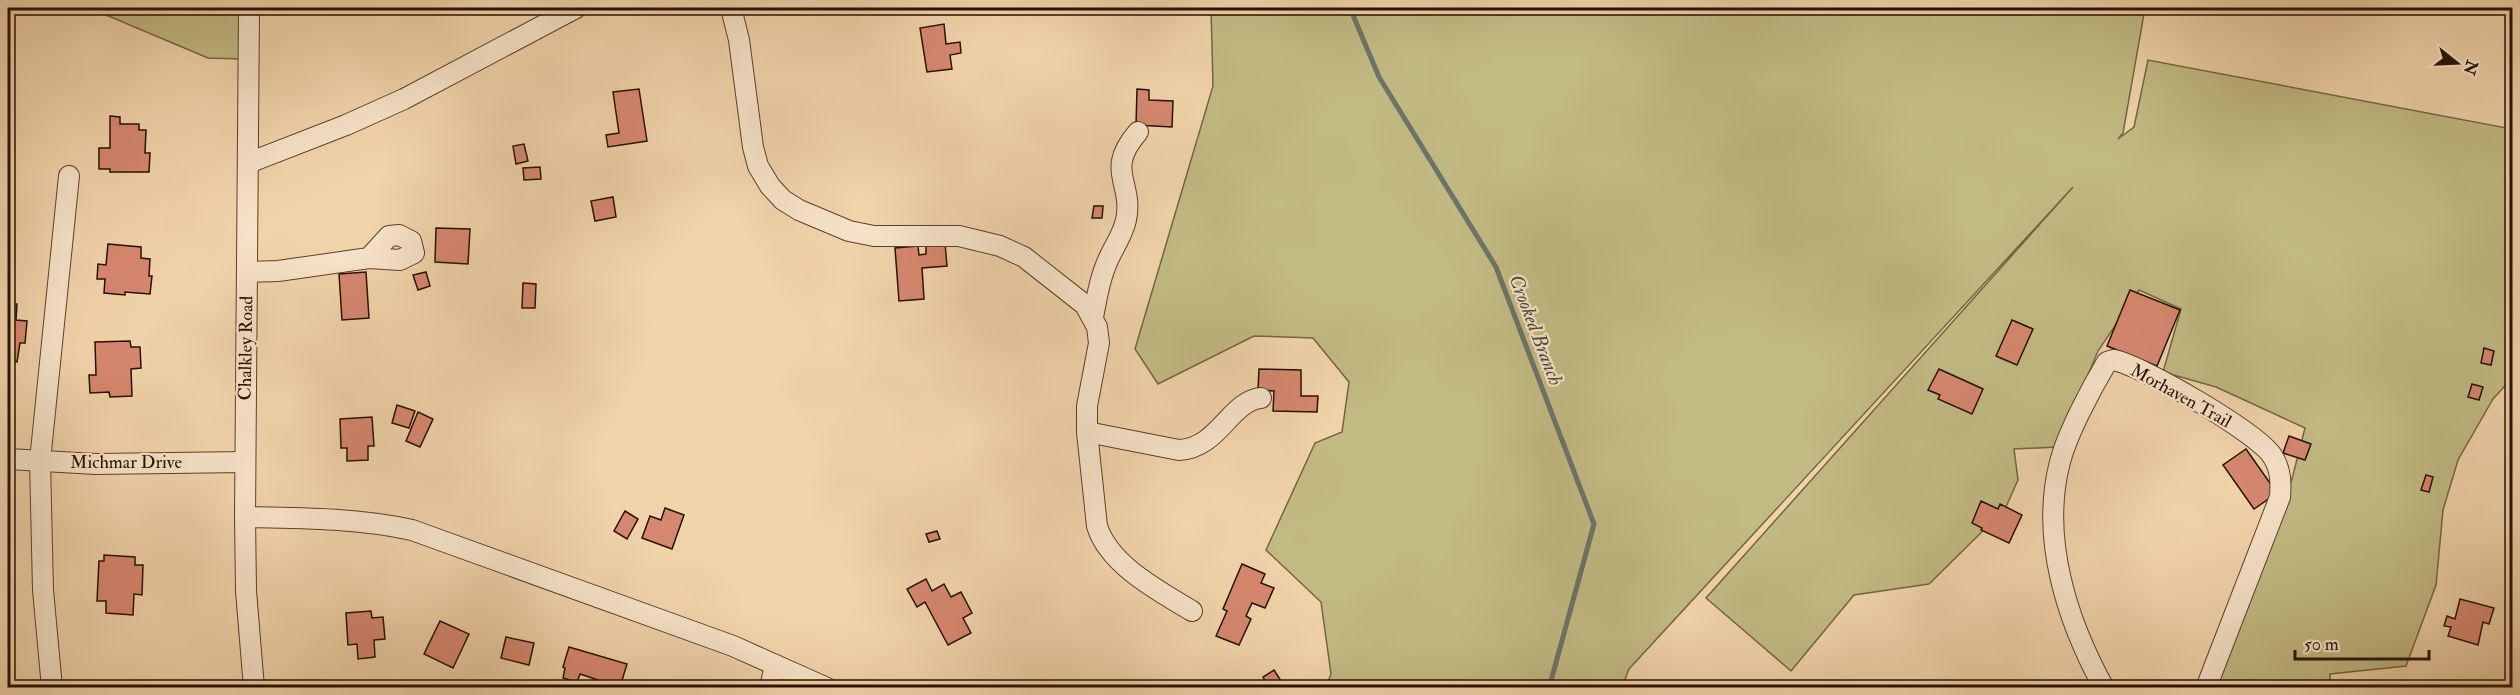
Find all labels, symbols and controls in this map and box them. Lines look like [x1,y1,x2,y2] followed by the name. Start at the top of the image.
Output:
[2427,33,2487,93] north arrow
[2458,56,2482,78] text: N
[1503,271,1569,389] water label: Crooked Branch
[234,295,258,401] street label: Chalkley Road
[2126,359,2236,433] street label: Morhaven Trail
[70,451,182,474] street label: Michmar Drive
[2295,623,2428,661] scale bar
[2304,633,2339,656] text: 50 m

